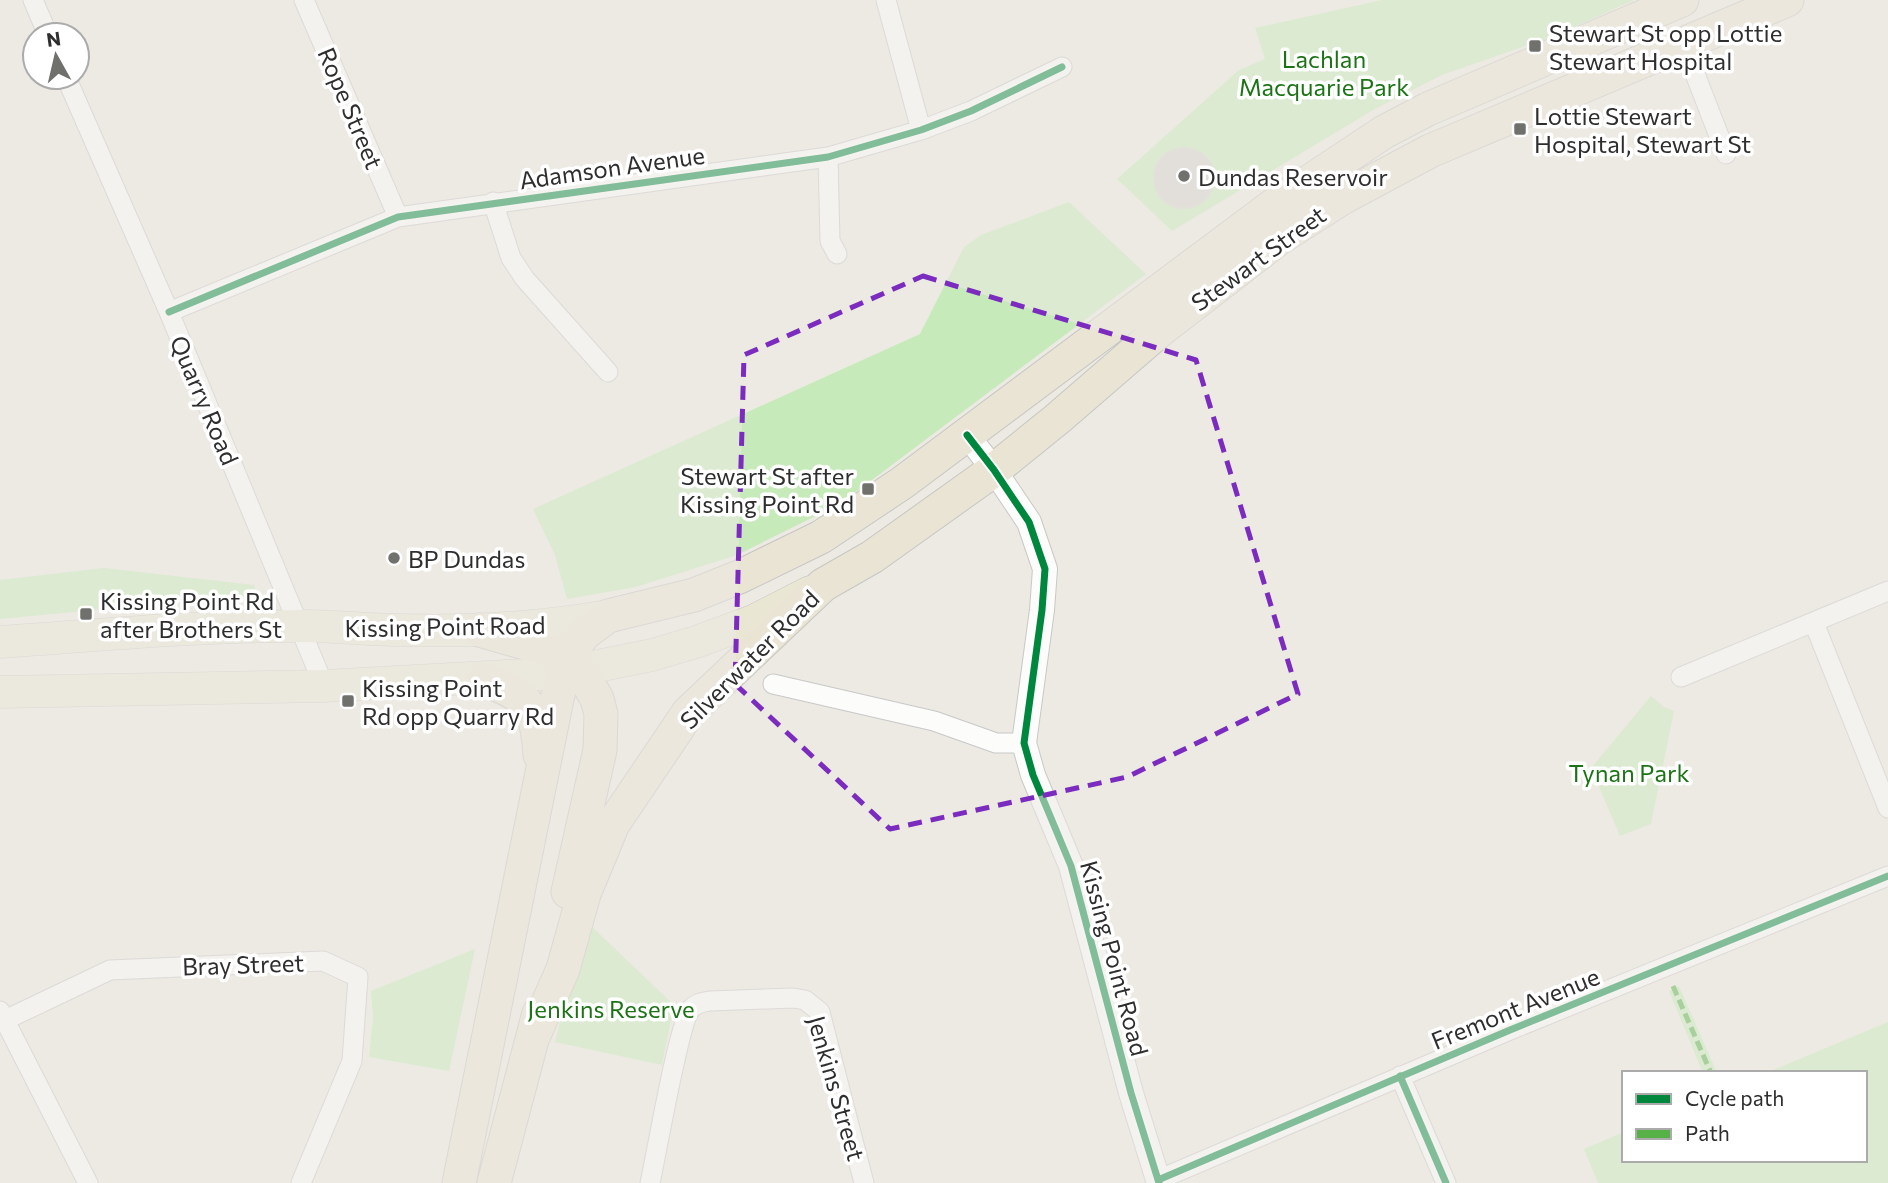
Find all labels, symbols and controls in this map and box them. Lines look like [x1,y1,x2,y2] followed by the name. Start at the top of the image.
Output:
[1549,18,1782,75] place label: Stewart St opp Lottie Stewart Hospital
[21,21,91,91] north arrow
[45,26,62,51] text: N
[1527,38,1543,54] marker: Stewart St opp Lottie Stewart Hospital
[312,43,390,173] street label: Rope Street
[1239,44,1409,101] park label: Lachlan Macquarie Park
[1534,101,1751,158] place label: Lottie Stewart Hospital, Stewart St
[1512,121,1528,137] marker: Lottie Stewart Hospital, Stewart St
[517,140,707,194] street label: Adamson Avenue
[1198,162,1388,191] place label: Dundas Reservoir
[1176,168,1192,184] marker: Dundas Reservoir
[1185,199,1331,317] street label: Stewart Street
[165,331,245,469] street label: Quarry Road
[680,461,854,518] place label: Stewart St after Kissing Point Rd
[860,481,876,497] marker: Stewart St after Kissing Point Rd
[408,544,525,573] place label: BP Dundas
[386,550,402,566] marker: BP Dundas
[673,583,825,735] street label: Silverwater Road
[100,586,282,643] place label: Kissing Point Rd after Brothers St
[78,606,94,622] marker: Kissing Point Rd after Brothers St
[344,610,546,642] street label: Kissing Point Road
[362,673,554,730] place label: Kissing Point Rd opp Quarry Rd
[340,693,356,709] marker: Kissing Point Rd opp Quarry Rd
[1568,758,1690,787] park label: Tynan Park
[1075,857,1155,1059] street label: Kissing Point Road
[182,947,305,981] street label: Bray Street
[1427,961,1603,1055] street label: Fremont Avenue
[527,994,695,1023] park label: Jenkins Reserve
[802,1012,872,1164] street label: Jenkins Street
[1622,1071,1867,1162] legend
[1685,1085,1784,1110] text: Cycle path
[1685,1120,1730,1145] text: Path

